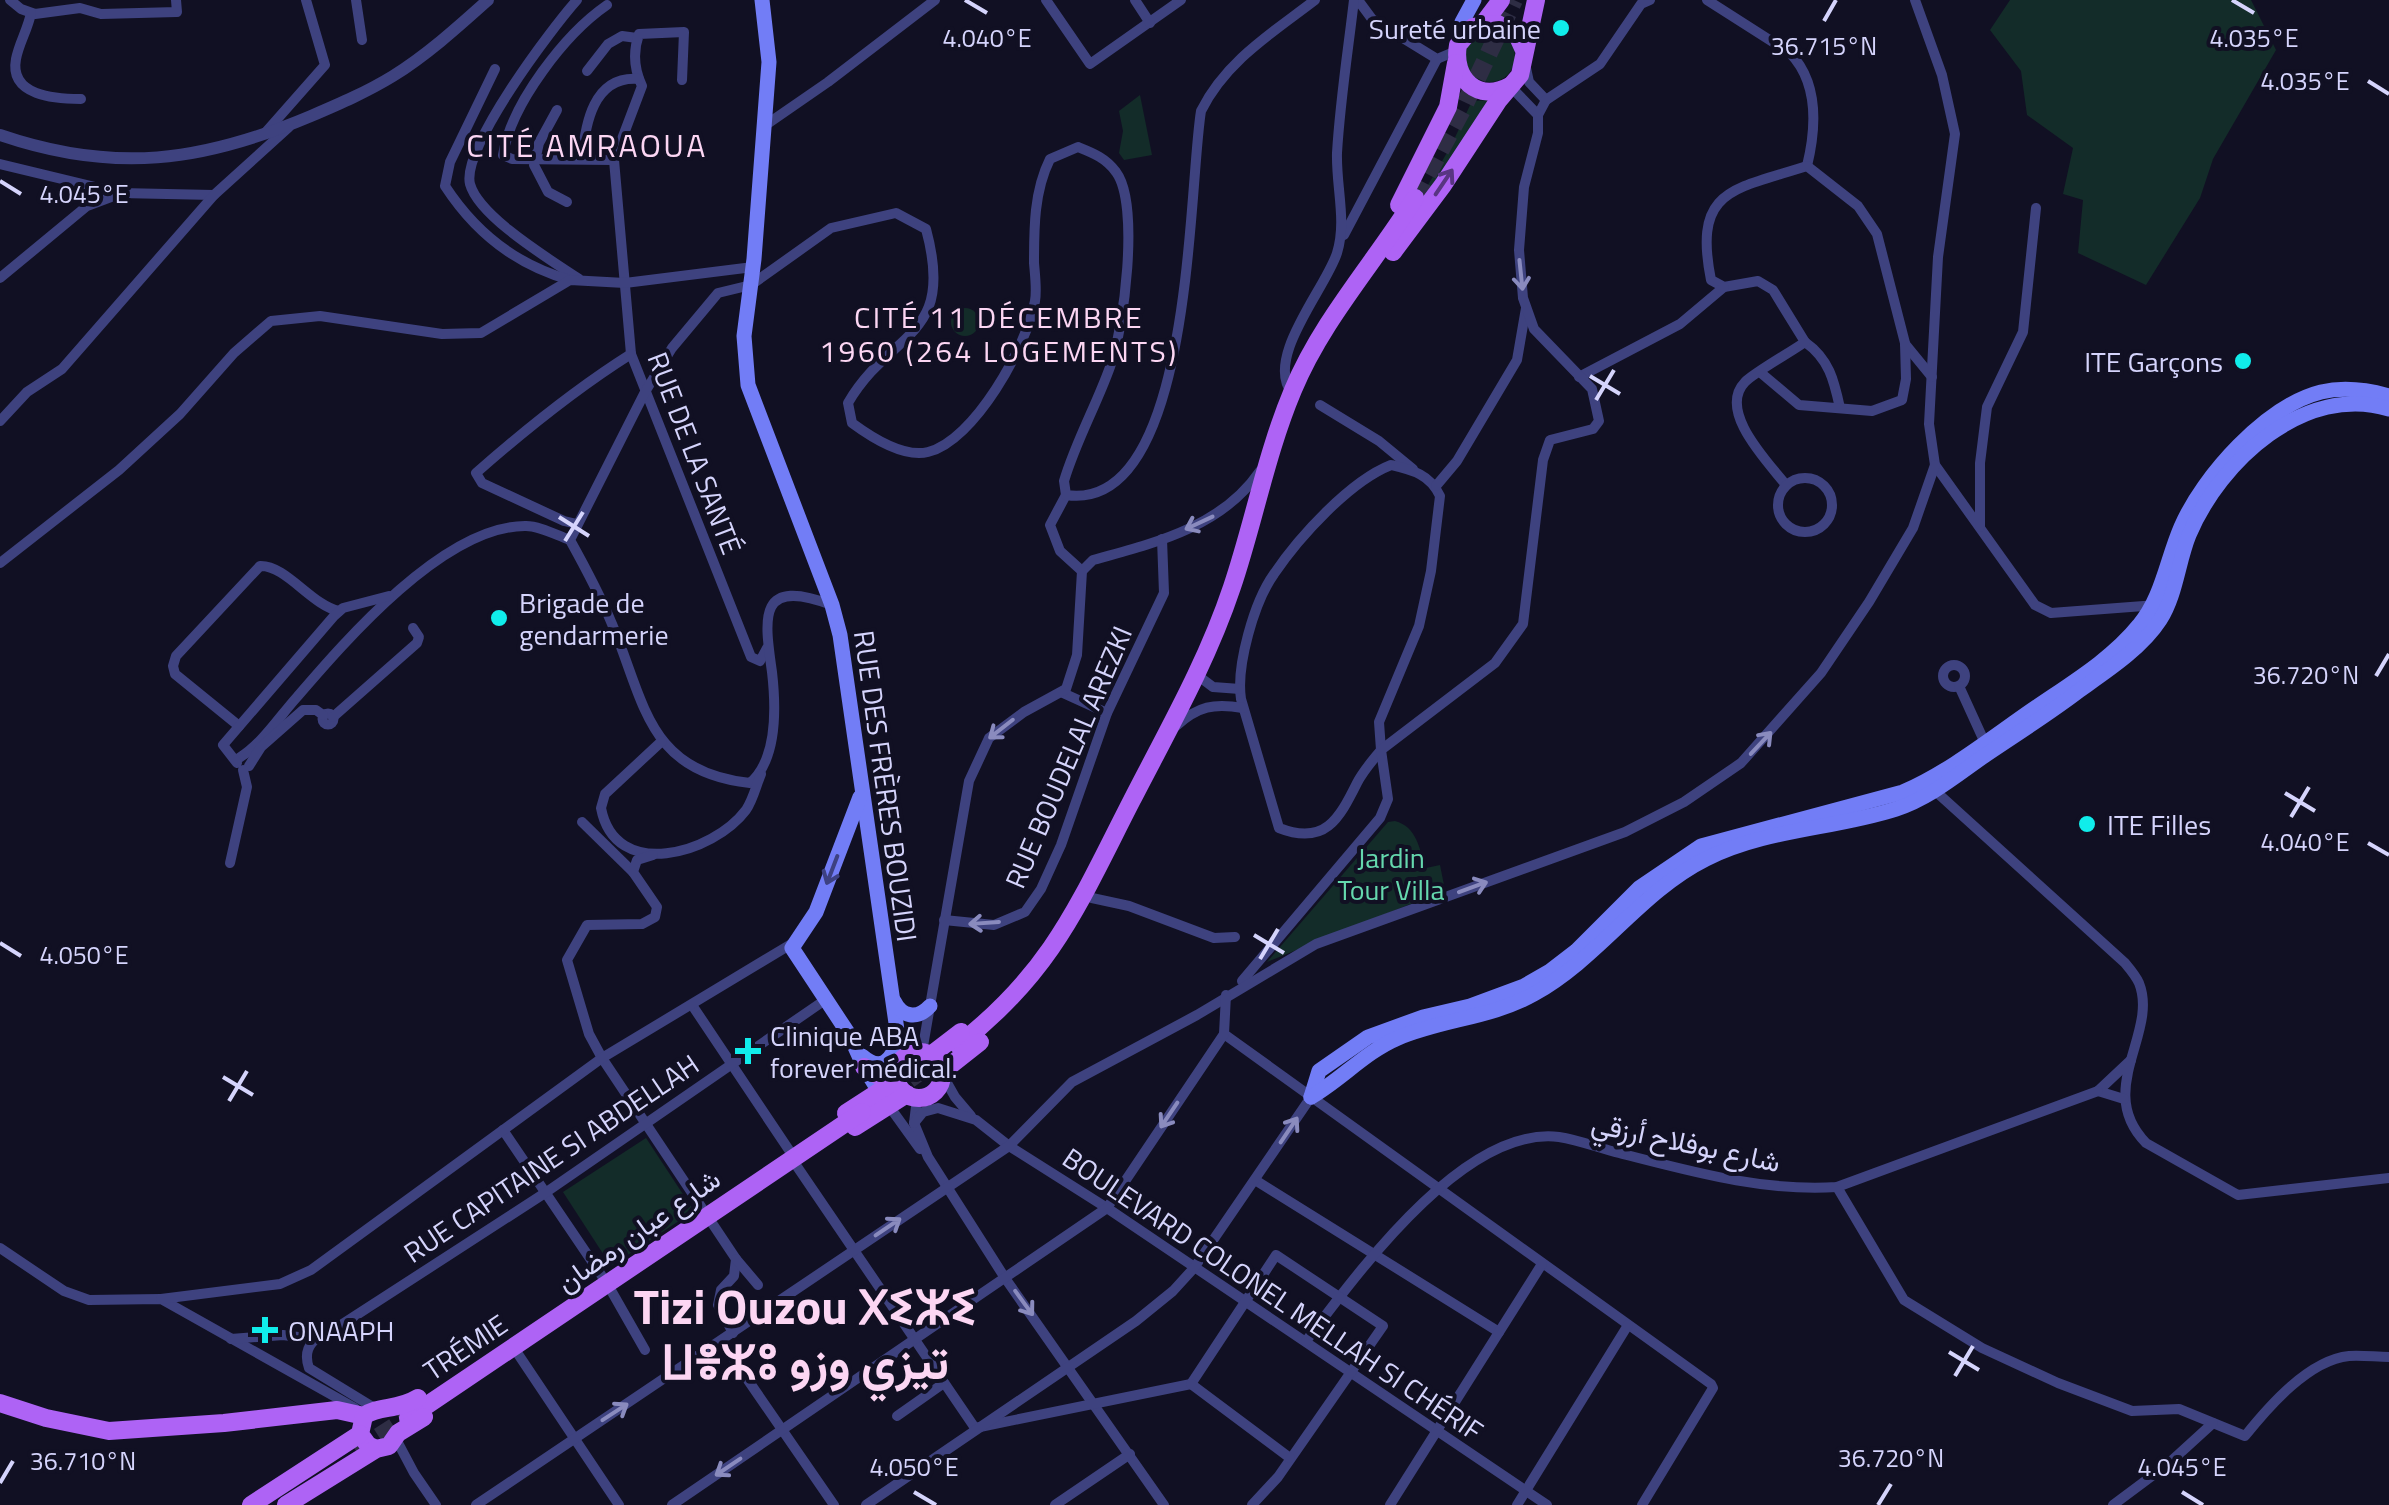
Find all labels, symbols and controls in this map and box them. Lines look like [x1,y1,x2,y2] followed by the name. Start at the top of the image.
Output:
[1369,7,1541,50] place label: Sureté urbaine
[1550,17,1572,39] marker: Sureté urbaine
[942,19,1032,57] text: 4.040°E
[2209,19,2299,57] text: 4.035°E
[1771,27,1877,65] text: 36.715°N
[2260,62,2350,100] text: 4.035°E
[466,121,708,169] district label: CITÉ AMRAOUA
[1434,169,1455,196] one-way arrow
[39,175,129,213] text: 4.045°E
[1512,259,1531,291] one-way arrow
[819,294,1179,374] district label: CITÉ 11 DÉCEMBRE 1960 (264 LOGEMENTS)
[2084,340,2223,383] place label: ITE Garçons
[637,346,753,560] street label: RUE DE LA SANTÉ
[2232,350,2254,372] marker: ITE Garçons
[1185,515,1215,534] one-way arrow
[519,581,669,656] place label: Brigade de gendarmerie
[488,607,510,629] marker: Brigade de gendarmerie
[993,619,1143,895] street label: RUE BOUDELAL AREZKI
[843,628,929,944] street label: RUE DES FRÈRES BOUZIDI
[2253,656,2359,694] text: 36.720°N
[989,718,1015,740] one-way arrow
[1749,731,1773,755] one-way arrow
[2107,803,2211,846] place label: ITE Filles
[2076,813,2098,835] marker: ITE Filles
[2260,823,2350,861] text: 4.040°E
[1337,836,1445,911] park label: Jardin Tour Villa
[822,855,840,885] one-way arrow
[1457,877,1488,895] one-way arrow
[968,914,1000,933] one-way arrow
[39,936,129,974] text: 4.050°E
[770,1014,958,1089] place label: Clinique ABA forever médical.
[735,1038,761,1064] marker: Clinique ABA forever médical.
[395,1043,707,1273] street label: RUE CAPITAINE SI ABDELLAH
[1159,1100,1180,1128] one-way arrow
[1587,1101,1784,1185] street label: شارع بوفلاح أرزقي
[1278,1116,1299,1144] one-way arrow
[1054,1137,1492,1451] street label: BOULEVARD COLONEL MELLAH SI CHÉRIF
[547,1157,729,1303] street label: شارع عبان رمضان
[874,1217,902,1238] one-way arrow
[634,1270,976,1402] district label: Tizi Ouzou ⵝⵉⵣⵉ ⵡⴻⵣⵓ تيزي وزو
[1013,1289,1034,1316] one-way arrow
[414,1303,516,1391] street label: TRÉMIE
[288,1309,394,1352] place label: ONAAPH
[252,1317,278,1343] marker: ONAAPH
[601,1402,629,1423] one-way arrow
[1838,1439,1944,1477] text: 36.720°N
[30,1442,136,1480] text: 36.710°N
[869,1448,959,1486] text: 4.050°E
[2137,1448,2227,1486] text: 4.045°E
[715,1456,743,1477] one-way arrow

